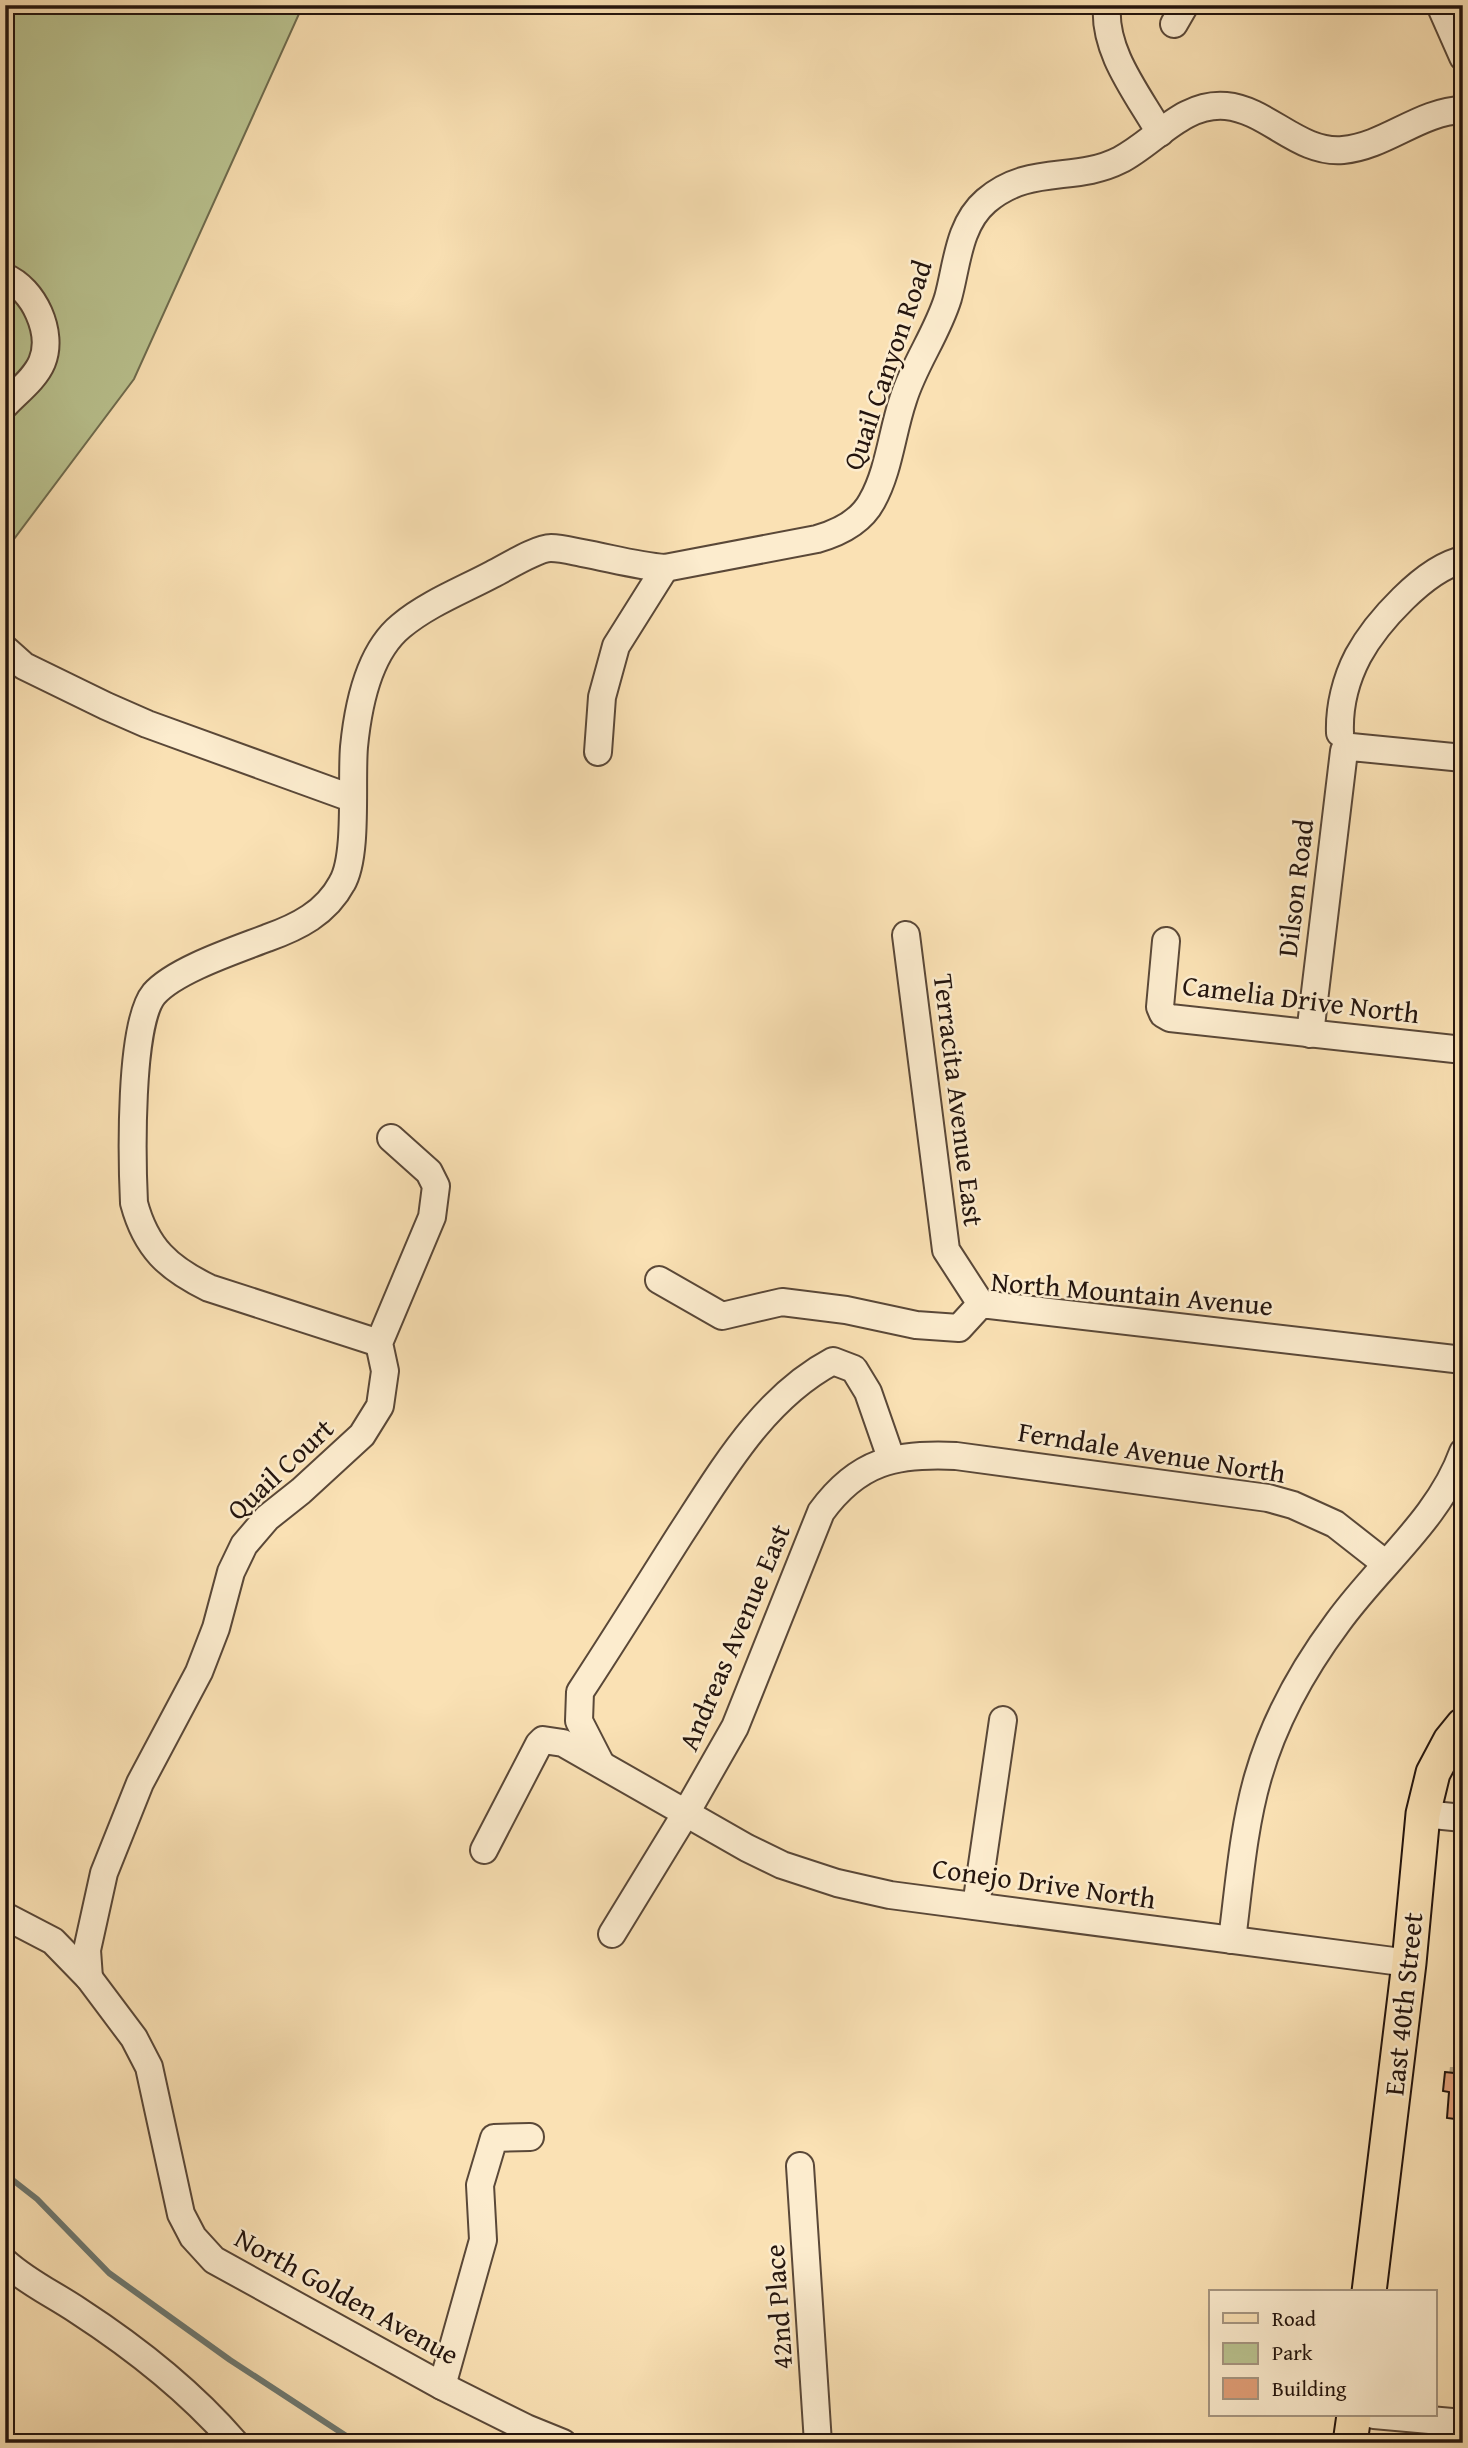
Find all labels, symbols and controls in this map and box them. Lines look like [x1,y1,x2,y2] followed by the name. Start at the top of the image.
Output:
[831,254,942,475] street label: Quail Canyon Road
[1266,817,1323,959] street label: Dilson Road
[1180,964,1422,1033] street label: Camelia Drive North
[924,971,995,1229] street label: Terracita Avenue East
[989,1260,1275,1325] street label: North Mountain Avenue
[217,1408,342,1529] street label: Quail Court
[1015,1410,1289,1493] street label: Ferndale Avenue North
[667,1517,800,1757] street label: Andreas Avenue East
[930,1847,1159,1919] street label: Conejo Drive North
[1372,1910,1433,2098] street label: East 40th Street
[228,2217,467,2374] street label: North Golden Avenue
[753,2243,802,2371] street label: 42nd Place
[1209,2290,1436,2416] legend
[1272,2303,1317,2334] text: Road
[1272,2337,1313,2368] text: Park
[1272,2373,1347,2404] text: Building

